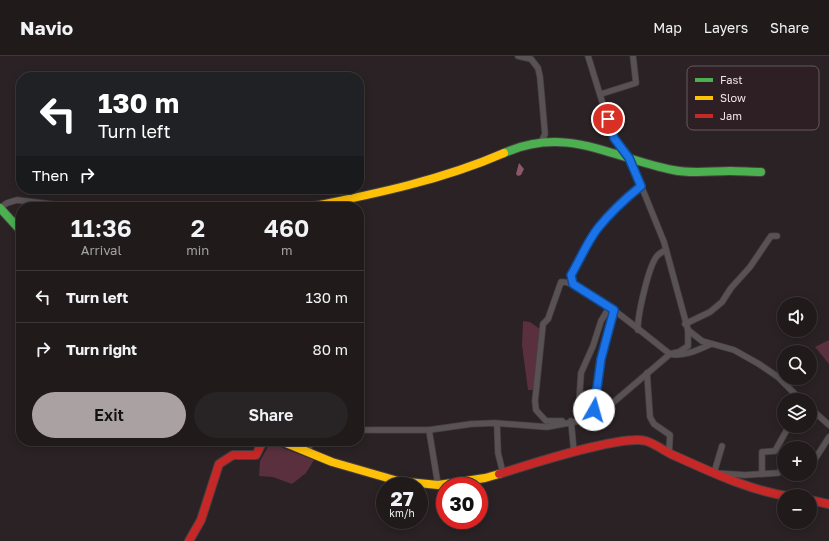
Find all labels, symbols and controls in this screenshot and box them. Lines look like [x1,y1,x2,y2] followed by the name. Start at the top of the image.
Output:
[20,16,73,39] text: Navio
[653,19,682,36] text: Map
[704,19,748,36] text: Layers
[770,19,809,36] text: Share
[687,66,819,130] legend
[720,73,743,86] text: Fast
[98,86,179,119] text: 130 m
[32,88,84,140] icon: left
[720,91,746,104] text: Slow
[591,102,625,136] pin
[597,108,619,130] icon: arrive
[720,109,742,122] text: Jam
[98,120,171,142] text: Turn left
[76,164,98,186] icon: right
[32,166,68,184] text: Then
[71,213,132,242] text: 11:36
[191,213,205,242] text: 2
[264,213,309,242] text: 460
[81,242,122,258] text: Arrival
[186,242,209,258] text: min
[281,242,292,258] text: m
[32,286,54,308] icon: left
[66,288,128,306] text: Turn left
[306,288,348,306] text: 130 m
[777,297,817,529] map controls
[777,297,817,337] button: sound
[32,338,54,360] icon: right
[66,340,137,358] text: Turn right
[313,340,348,358] text: 80 m
[777,345,817,385] button: search
[573,389,615,431] position arrow
[32,392,186,438] button: Exit
[194,392,348,438] button: Share
[777,393,817,433] button: layers
[777,441,817,481] button: +
[436,477,488,529] speed limit sign: 30
[390,486,414,510] text: 27
[777,489,817,529] button: −
[389,507,415,519] text: km/h

